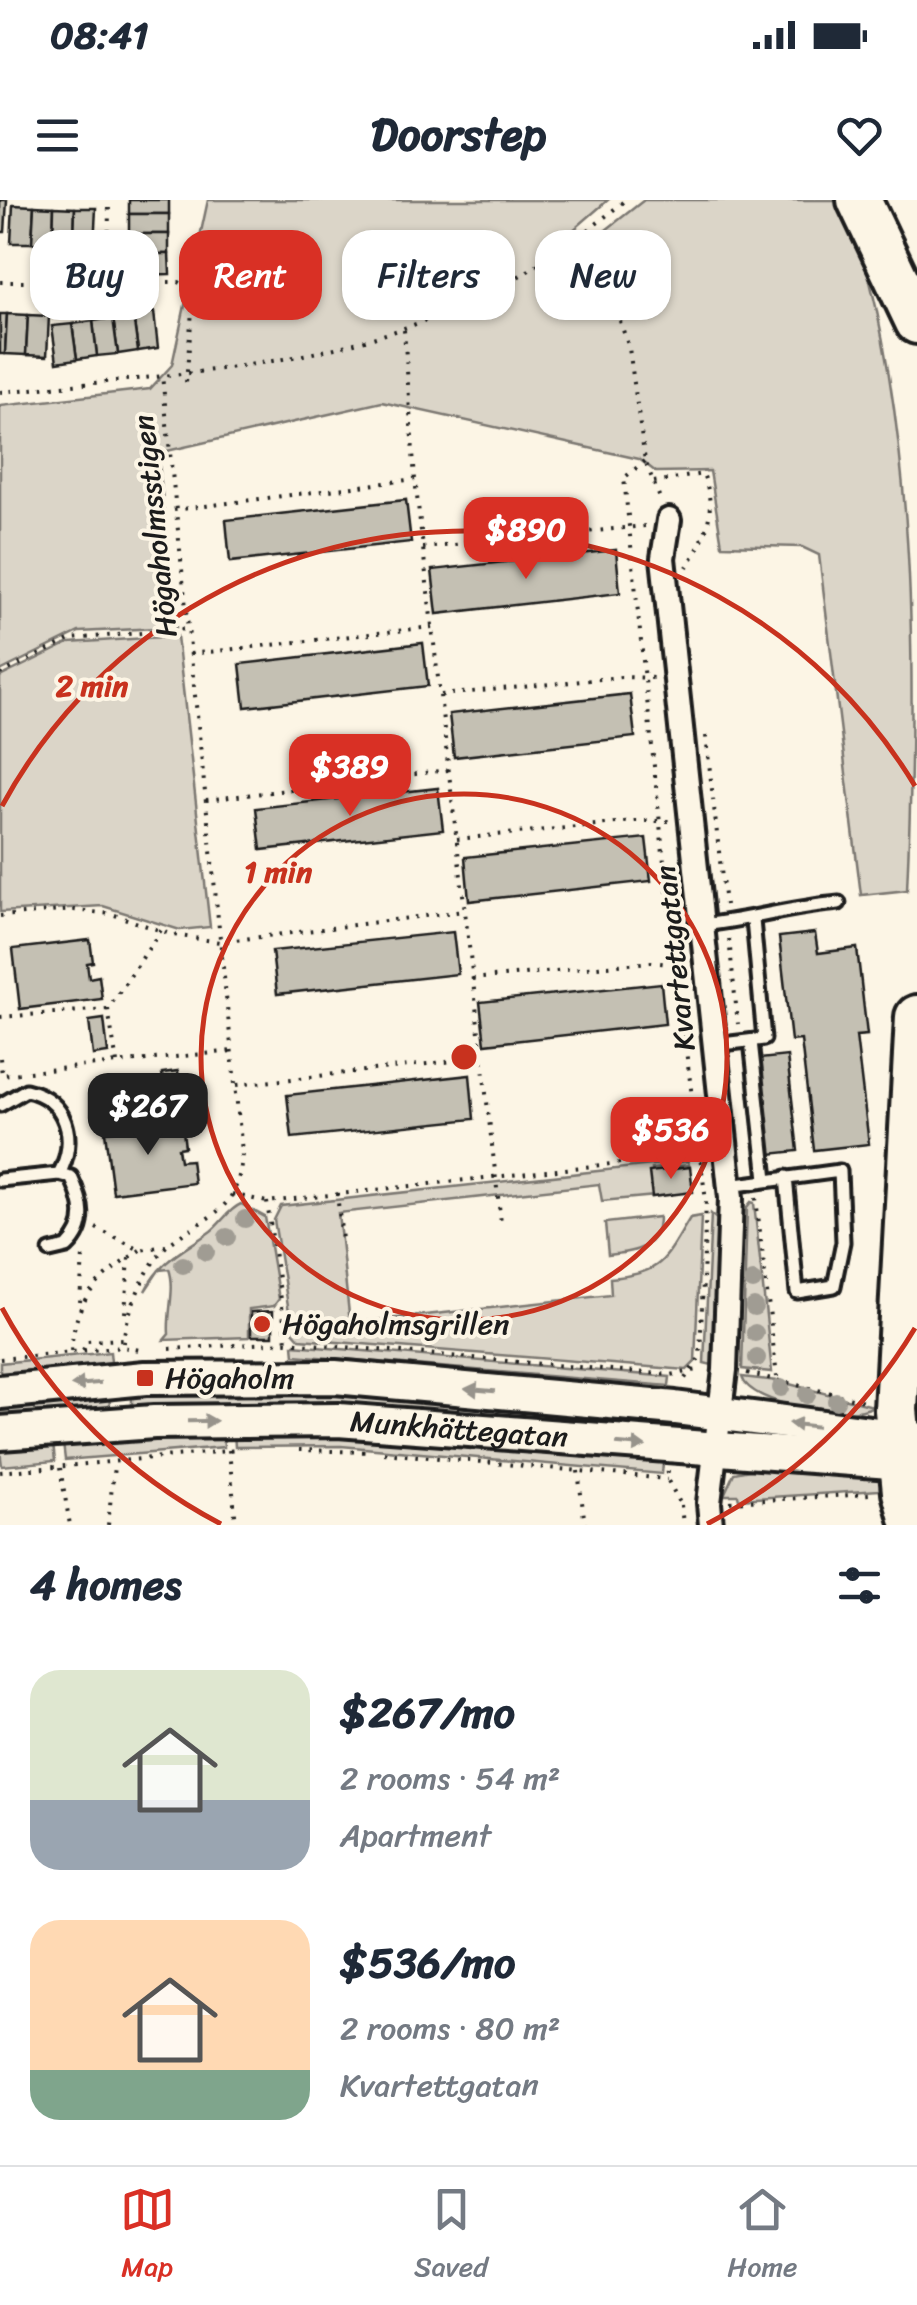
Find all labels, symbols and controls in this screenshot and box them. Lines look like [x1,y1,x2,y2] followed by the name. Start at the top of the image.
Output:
[50,2,148,69] text: 08:41
[371,95,546,175] text: Doorstep
[30,108,85,163] icon: menu
[832,108,887,163] icon: heart
[30,230,159,320] chip: Buy
[179,230,322,320] chip: Rent
[342,230,515,320] chip: Filters
[535,230,671,320] chip: New
[116,412,194,640] street label: Högaholmsstigen
[467,497,585,582] pin: $890
[486,501,566,558] text: $890
[56,659,129,713] text: 2 min
[291,734,409,819] pin: $389
[311,738,389,795] text: $389
[244,845,313,899] text: 1 min
[638,862,712,1054] street label: Kvartettgatan
[446,1039,482,1075] centre of rings
[89,1073,207,1158] pin: $267
[110,1077,186,1134] text: $267
[612,1097,730,1182] pin: $536
[633,1101,709,1158] text: $536
[282,1297,509,1351] place label: Högaholmsgrillen
[251,1313,273,1335] marker: Högaholmsgrillen
[165,1351,294,1405] place label: Högaholm
[134,1367,156,1389] marker: Högaholm
[70,1376,101,1392] one-way arrow
[464,1382,496,1398] one-way arrow
[348,1394,570,1464] street label: Munkhättegatan
[187,1413,219,1429] one-way arrow
[787,1417,818,1433] one-way arrow
[616,1437,647,1453] one-way arrow
[30,1548,182,1622] text: 4 homes
[832,1558,887,1613] icon: filters
[340,1676,515,1750] text: $267/mo
[110,1710,230,1830] icon: home
[340,1750,560,1807] text: 2 rooms · 54 m²
[340,1807,491,1864] text: Apartment
[340,1926,515,2000] text: $536/mo
[110,1960,230,2080] icon: home
[340,2000,560,2057] text: 2 rooms · 80 m²
[340,2057,539,2114] text: Kvartettgatan
[120,2182,175,2291] tab: Map
[414,2182,488,2291] tab: Saved
[727,2182,797,2291] tab: Home

